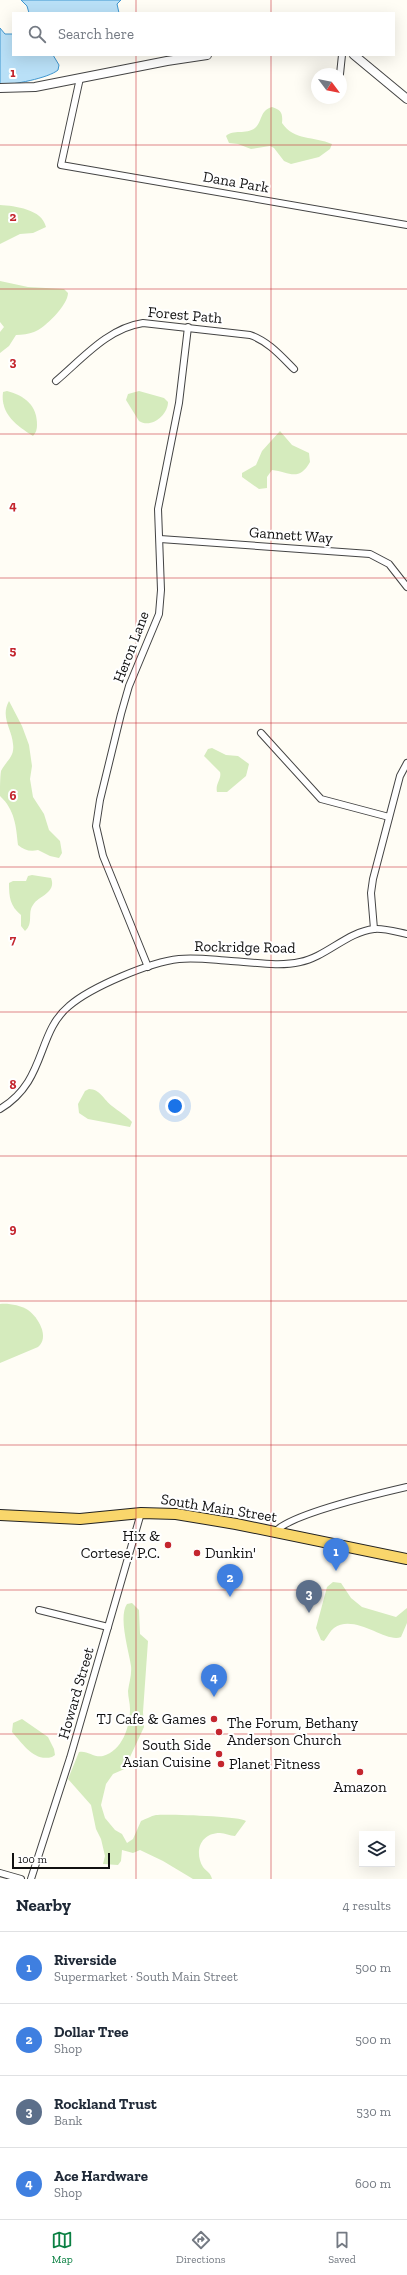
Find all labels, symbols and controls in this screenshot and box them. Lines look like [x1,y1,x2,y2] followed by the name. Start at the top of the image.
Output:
[12,12,395,56] search box
[26,23,48,45] icon: search
[58,25,134,43] text: Search here
[10,65,16,80] text: 1
[311,68,347,104] north arrow
[202,167,271,197] street label: Dana Park
[10,209,17,224] text: 2
[147,303,223,327] street label: Forest Path
[10,354,17,369] text: 3
[9,498,17,513] text: 4
[249,523,334,547] street label: Gannett Way
[109,609,153,685] street label: Heron Lane
[10,643,17,658] text: 5
[10,788,17,803] text: 6
[10,932,17,947] text: 7
[194,937,296,957] street label: Rockridge Road
[9,1077,17,1092] text: 8
[165,1096,185,1116] your location
[10,1221,17,1236] text: 9
[160,1490,279,1526] street label: South Main Street
[81,1527,160,1562] place label: Hix & Cortese, P.C.
[323,1538,349,1571] pin: 1
[163,1540,173,1550] marker: Hix & Cortese, P.C.
[205,1544,256,1562] place label: Dunkin'
[192,1548,202,1558] marker: Dunkin'
[217,1564,243,1597] pin: 2
[296,1580,322,1613] pin: 3
[54,1645,98,1741] street label: Howard Street
[201,1664,227,1697] pin: 4
[96,1710,206,1728] place label: TJ Cafe & Games
[209,1714,219,1724] marker: TJ Cafe & Games
[227,1714,359,1749] place label: The Forum, Bethany Anderson Church
[214,1727,224,1737] marker: The Forum, Bethany Anderson Church
[123,1736,211,1771] place label: South Side Asian Cuisine
[214,1749,224,1759] marker: South Side Asian Cuisine
[229,1755,320,1773] place label: Planet Fitness
[216,1759,226,1769] marker: Planet Fitness
[355,1767,365,1777] marker: Amazon
[333,1778,387,1796] place label: Amazon
[359,1831,395,1867] map controls
[359,1831,395,1867] button: layers
[12,1851,110,1870] scale bar
[18,1853,47,1866] text: 100 m
[16,1895,71,1915] text: Nearby
[343,1898,391,1913] text: 4 results
[54,1951,117,1969] text: Riverside
[26,1960,32,1975] text: 1
[355,1960,391,1975] text: 500 m
[54,1969,238,1984] text: Supermarket · South Main Street
[54,2023,129,2041] text: Dollar Tree
[26,2032,32,2047] text: 2
[355,2032,391,2047] text: 500 m
[54,2041,82,2056] text: Shop
[54,2095,157,2113] text: Rockland Trust
[26,2104,32,2119] text: 3
[356,2104,391,2119] text: 530 m
[54,2113,82,2128] text: Bank
[54,2167,148,2185] text: Ace Hardware
[25,2176,33,2191] text: 4
[355,2176,391,2191] text: 600 m
[54,2185,82,2200] text: Shop
[51,2229,73,2266] tab: Map
[176,2229,226,2266] tab: Directions
[328,2229,356,2266] tab: Saved

